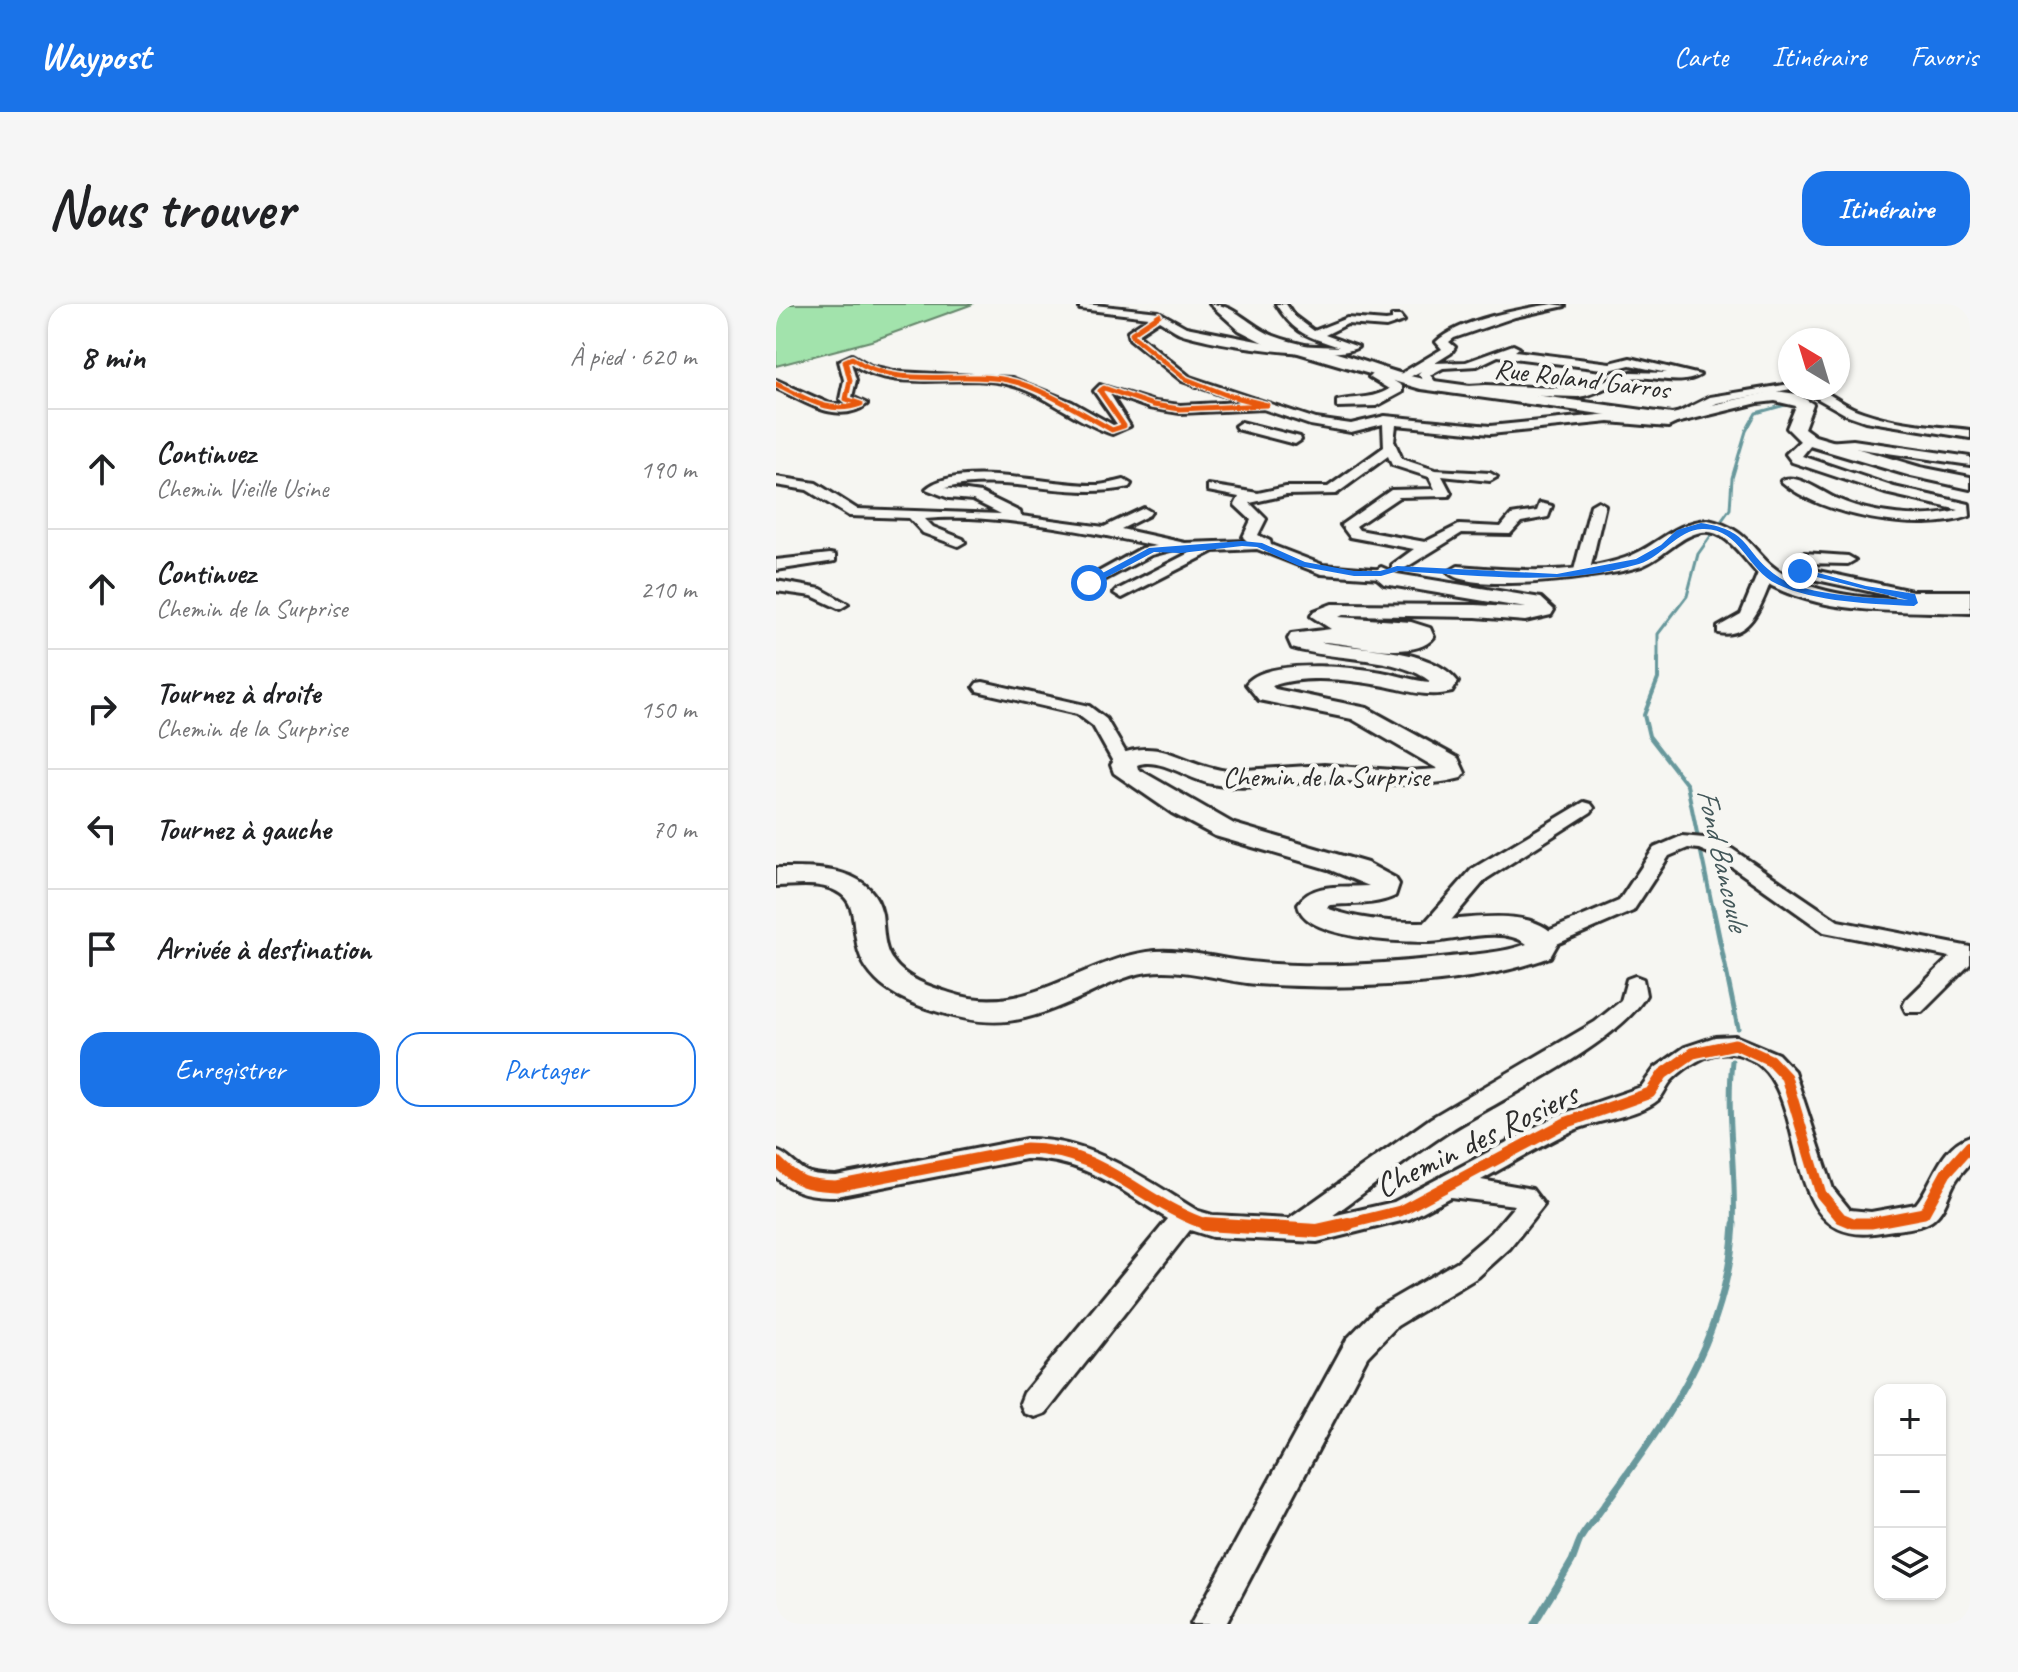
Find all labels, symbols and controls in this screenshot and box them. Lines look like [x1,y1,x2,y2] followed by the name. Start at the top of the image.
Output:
[40,33,151,80] text: Waypost
[1674,39,1728,74] text: Carte
[1772,39,1866,74] text: Itinéraire
[1910,39,1978,74] text: Favoris
[1802,171,1970,246] button: Itinéraire
[48,173,294,244] text: Nous trouver
[1778,328,1850,400] north arrow
[80,335,145,378] text: 8 min
[570,340,696,373] text: À pied · 620 m
[1492,350,1674,407] street label: Rue Roland Garros
[156,434,255,472] text: Continuez
[80,447,124,491] icon: ahead
[640,453,696,486] text: 190 m
[156,472,328,505] text: Chemin Vieille Usine
[1782,553,1818,589] route end
[156,554,255,592] text: Continuez
[1071,565,1107,601] route start
[80,567,124,611] icon: ahead
[640,573,696,606] text: 210 m
[156,592,348,625] text: Chemin de la Surprise
[156,674,320,712] text: Tournez à droite
[80,687,124,731] icon: right
[640,693,696,726] text: 150 m
[156,712,348,745] text: Chemin de la Surprise
[1223,759,1431,794] street label: Chemin de la Surprise
[1688,784,1759,938] water label: Fond Bancoule
[80,807,124,851] icon: left
[156,810,331,848] text: Tournez à gauche
[652,813,696,846] text: 70 m
[80,927,124,971] icon: arrive
[156,930,371,968] text: Arrivée à destination
[80,1032,380,1107] button: Enregistrer
[396,1032,696,1107] button: Partager
[1368,1071,1587,1207] street label: Chemin des Rosiers
[1874,1384,1946,1600] map controls
[1874,1384,1946,1456] button: +
[1874,1456,1946,1528] button: −
[1874,1528,1946,1600] button: layers

